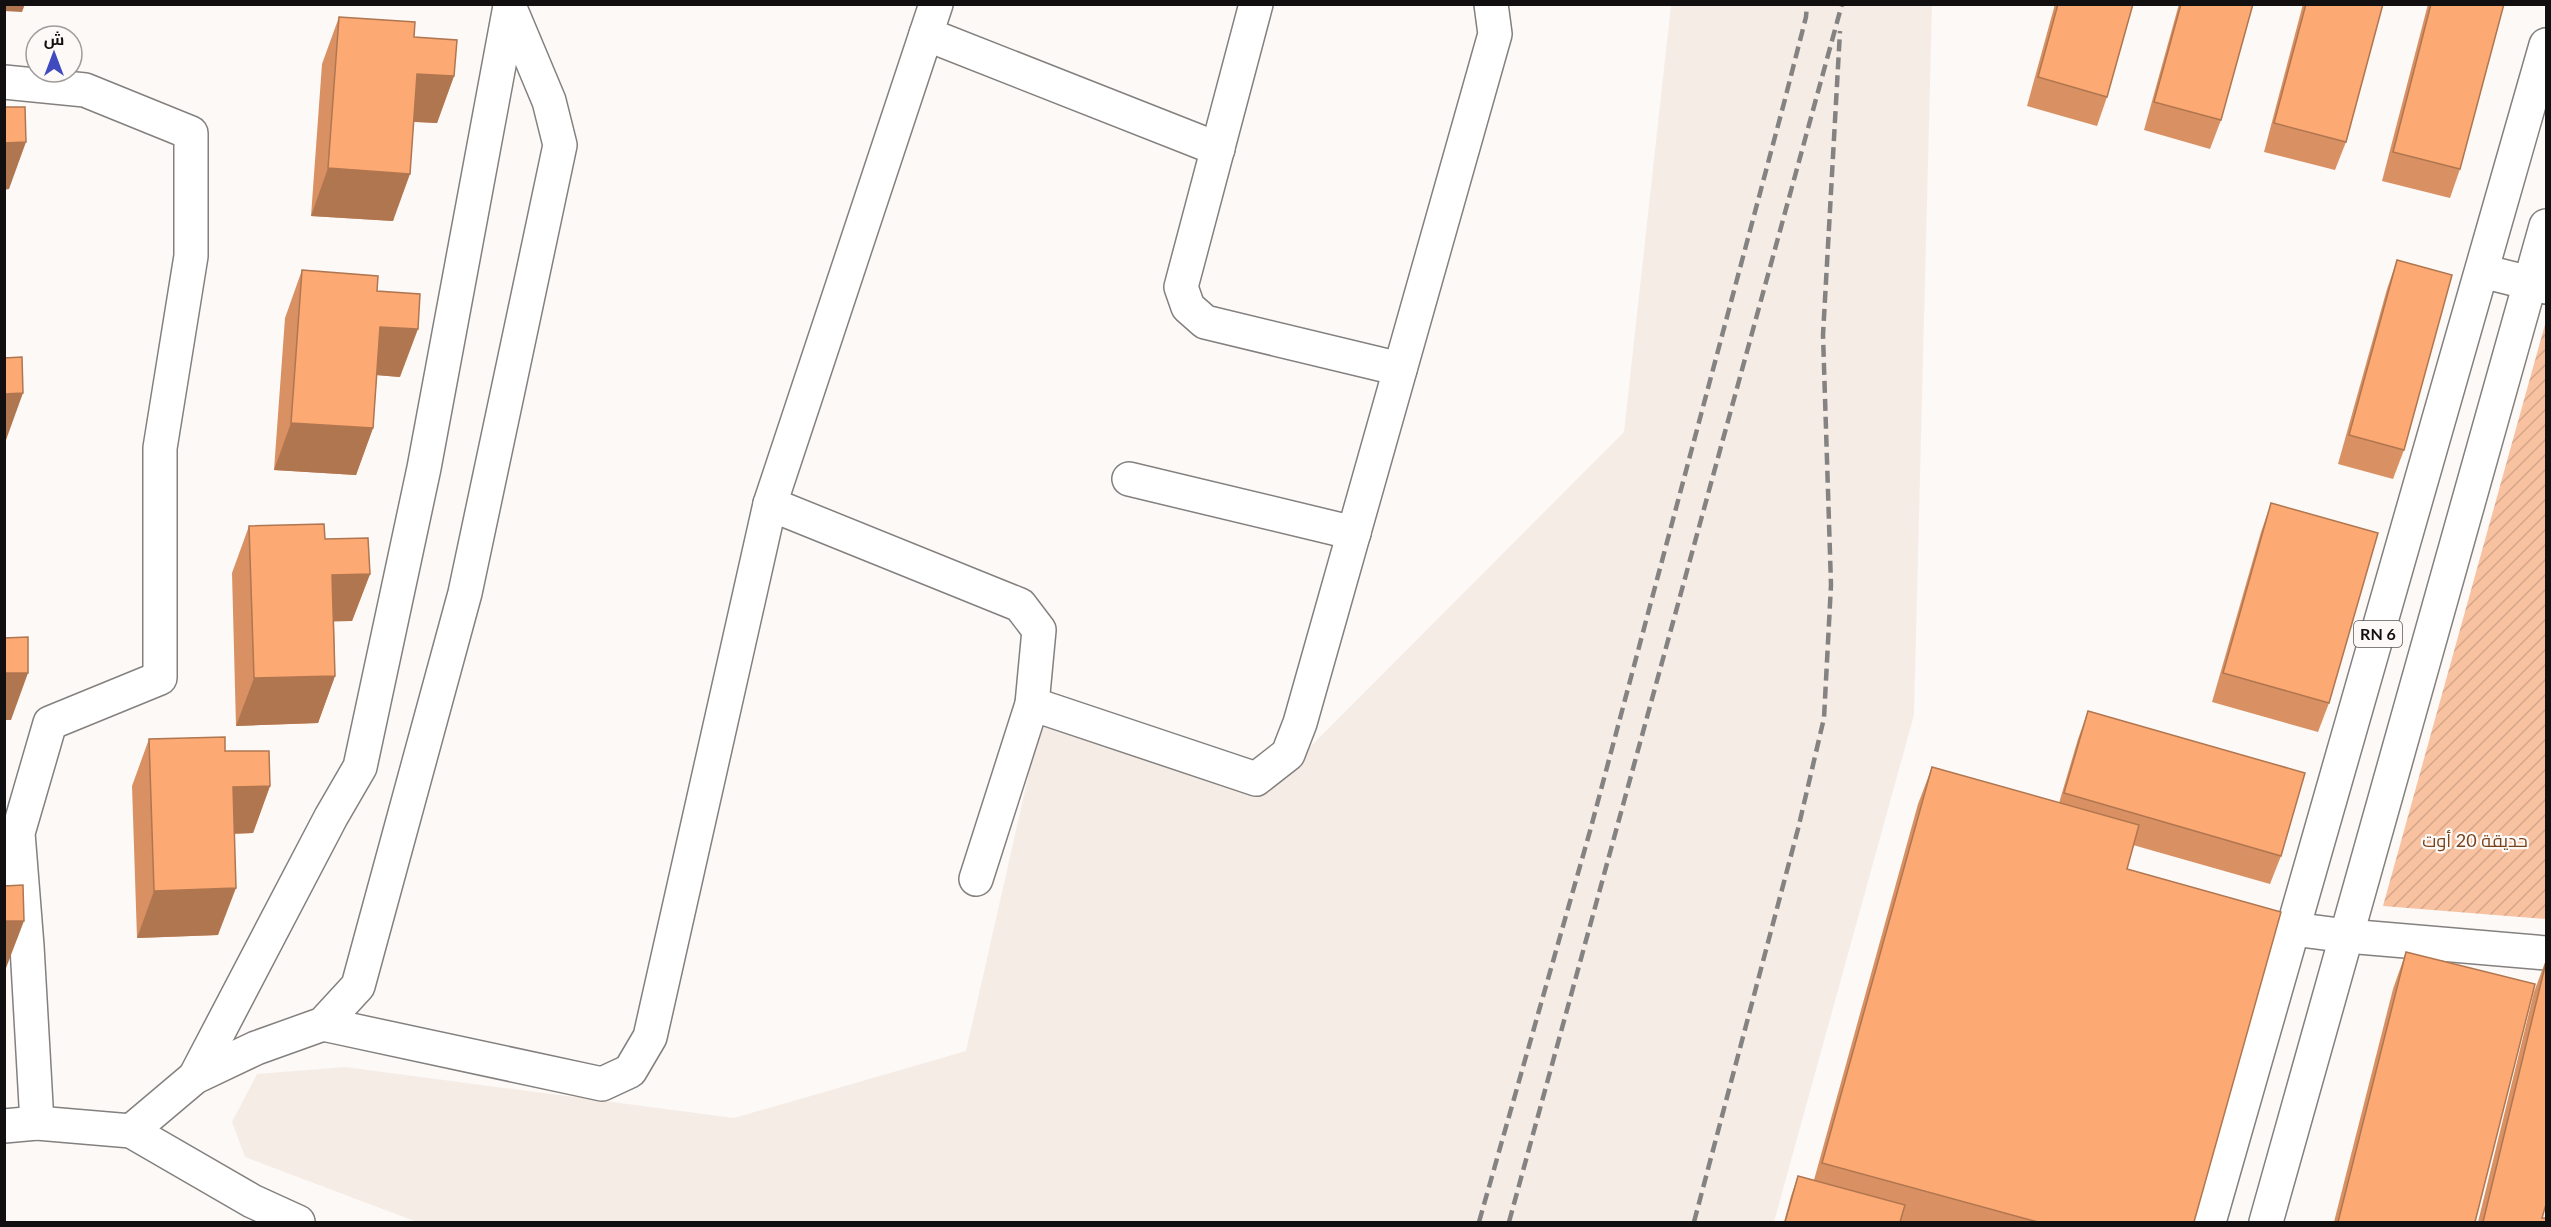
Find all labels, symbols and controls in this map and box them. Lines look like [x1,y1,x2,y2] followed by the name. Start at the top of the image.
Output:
[24,24,84,84] north arrow
[44,29,64,49] text: ش
[2354,621,2402,647] road number: RN 6
[2422,829,2528,852] park label: حديقة 20 أوت

